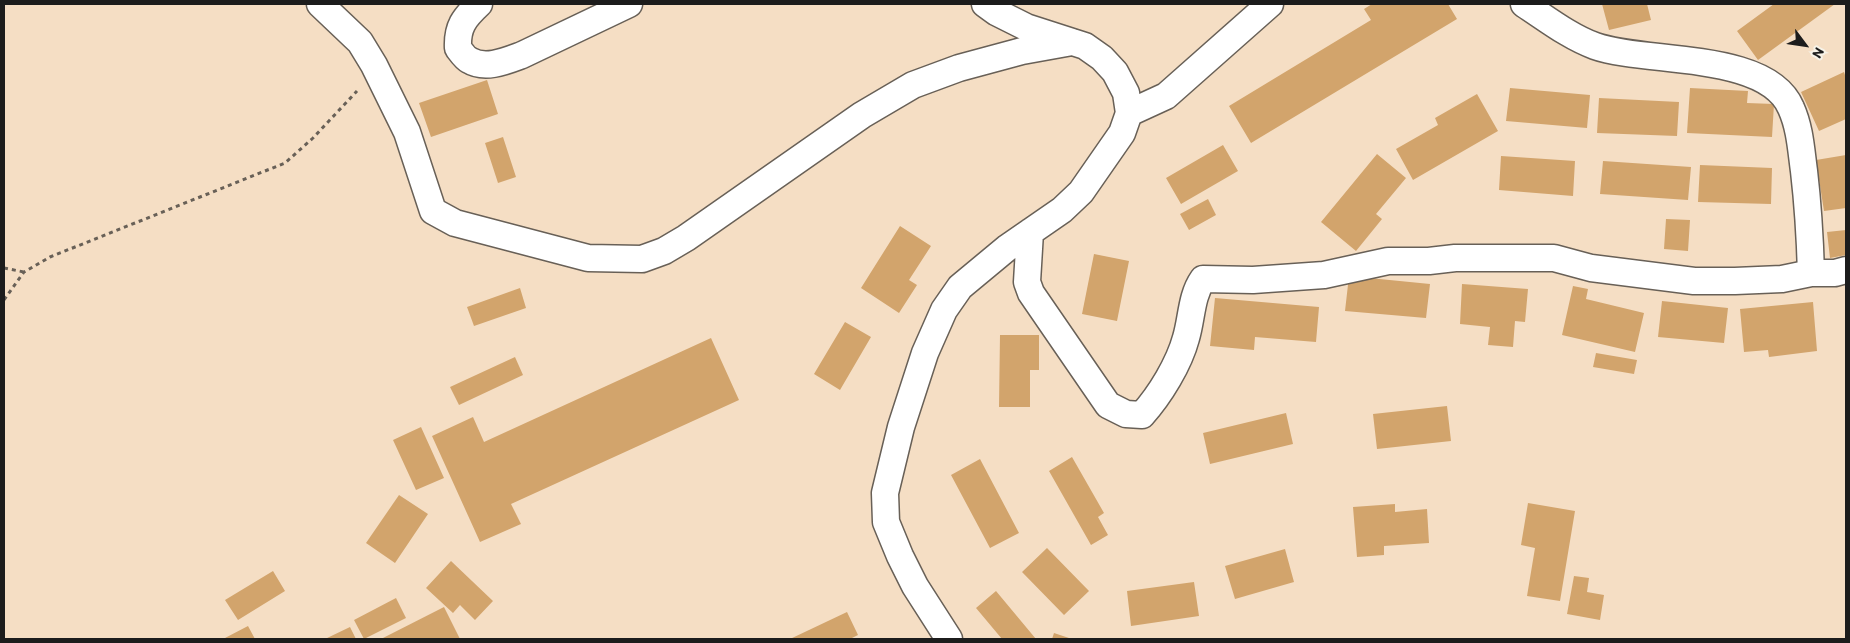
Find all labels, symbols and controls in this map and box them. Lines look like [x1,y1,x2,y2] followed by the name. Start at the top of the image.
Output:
[1780,20,1830,70] north arrow
[1809,45,1828,61] text: N

